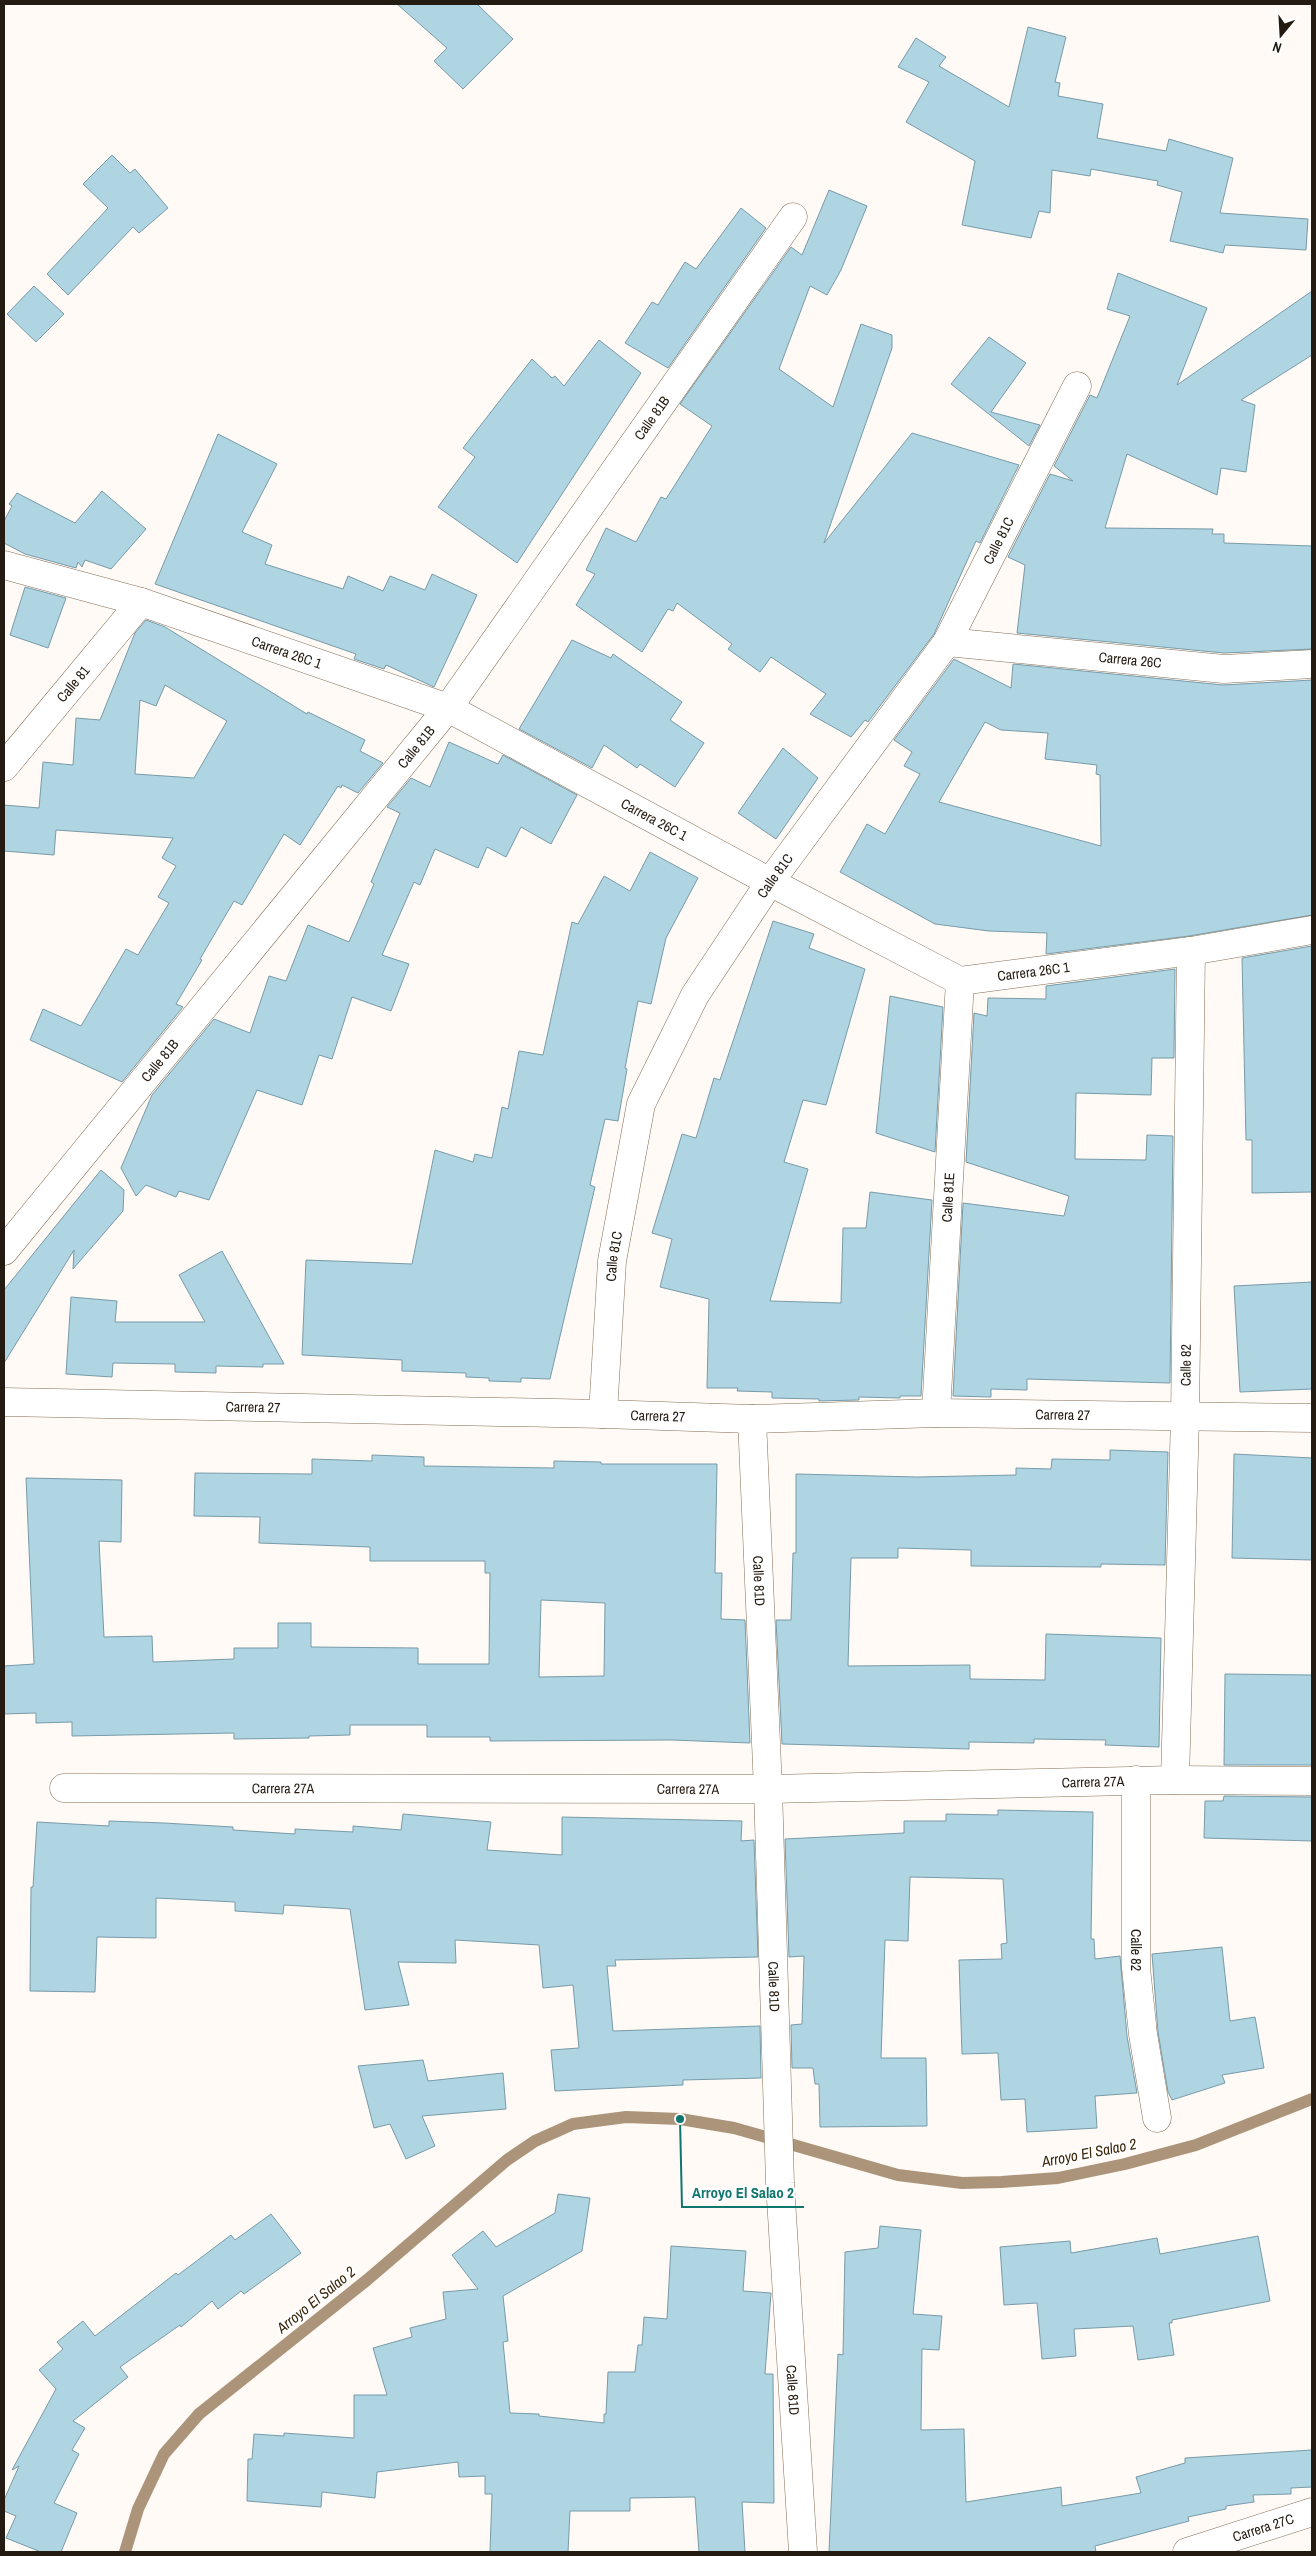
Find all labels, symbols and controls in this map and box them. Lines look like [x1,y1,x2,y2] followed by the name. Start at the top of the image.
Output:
[1256,10,1306,60] north arrow
[1270,38,1284,57] text: N
[630,392,674,443] street label: Calle 81B
[979,514,1018,567] street label: Calle 81C
[249,632,325,673] street label: Carrera 26C 1
[1098,648,1162,672] street label: Carrera 26C
[53,661,94,706] street label: Calle 81
[393,722,439,772] street label: Calle 81B
[618,794,691,845] street label: Carrera 26C 1
[753,850,797,901] street label: Calle 81C
[996,958,1071,985] street label: Carrera 26C 1
[137,1035,183,1086] street label: Calle 81B
[938,1172,958,1223] street label: Calle 81E
[602,1230,626,1282] street label: Calle 81C
[1176,1344,1195,1386] street label: Calle 82
[225,1397,281,1417] street label: Carrera 27
[1035,1405,1090,1424] street label: Carrera 27
[630,1406,686,1426] street label: Carrera 27
[749,1555,769,1606] street label: Calle 81D
[1061,1772,1125,1792] street label: Carrera 27A
[252,1779,315,1797] street label: Carrera 27A
[657,1780,720,1798] street label: Carrera 27A
[1127,1929,1145,1971] street label: Calle 82
[764,1961,784,2012] street label: Calle 81D
[1039,2133,1138,2172] water label: Arroyo El Salao 2
[682,2177,804,2207] callout: Arroyo El Salao 2
[692,2182,794,2203] text: Arroyo El Salao 2
[271,2261,360,2339] water label: Arroyo El Salao 2
[782,2364,803,2416] street label: Calle 81D
[1230,2509,1296,2546] street label: Carrera 27C

